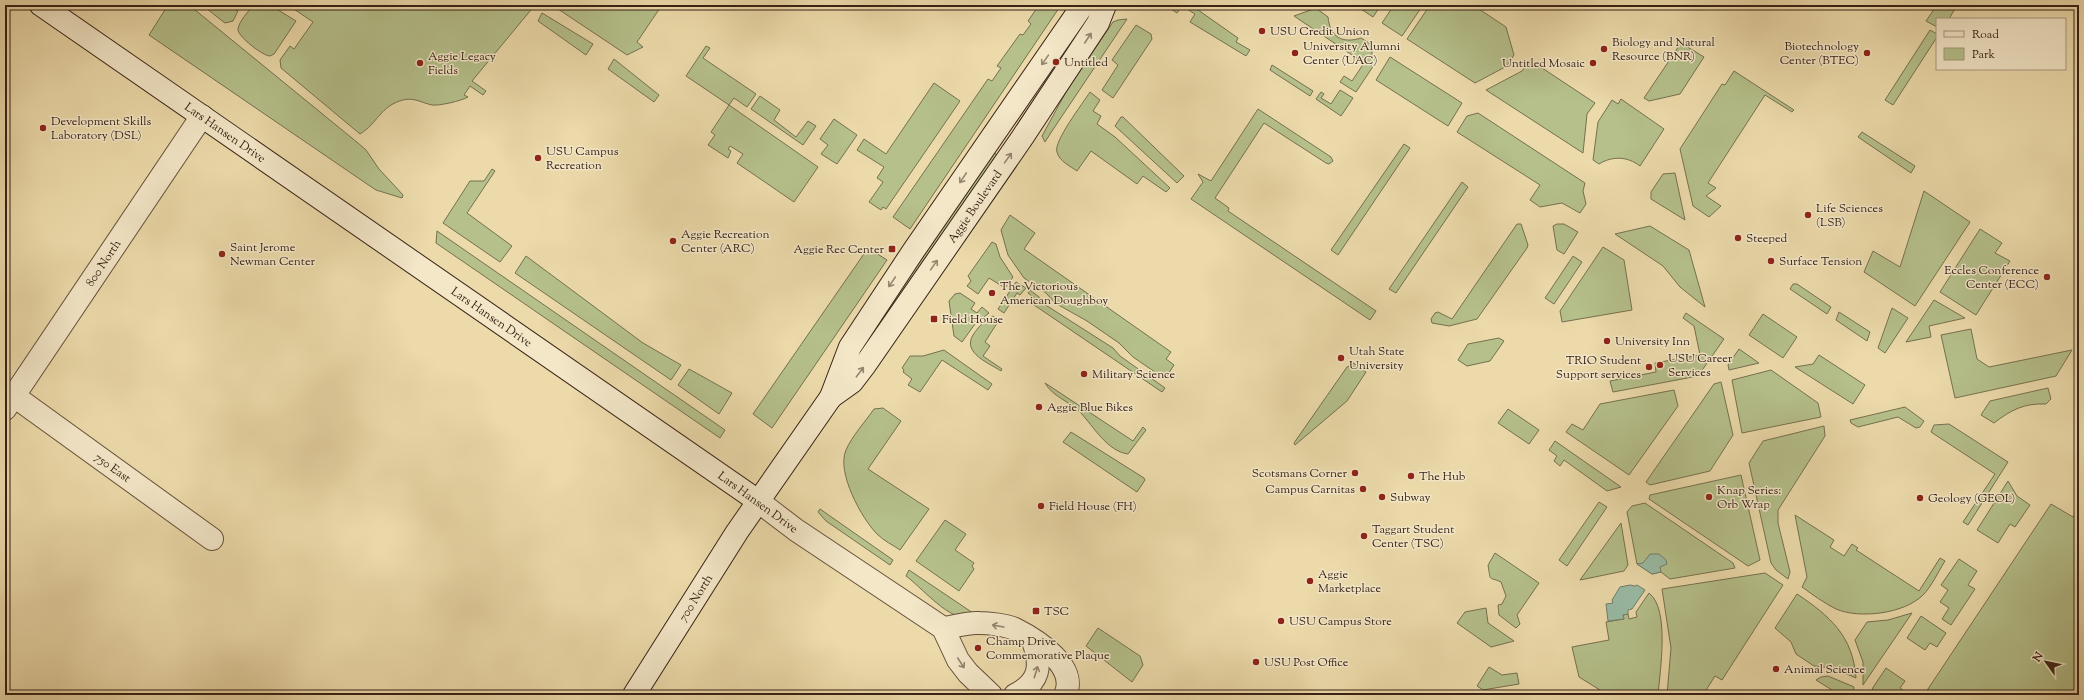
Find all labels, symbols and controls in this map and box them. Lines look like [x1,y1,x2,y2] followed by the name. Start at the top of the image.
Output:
[1936,18,2066,70] legend
[1270,23,1370,41] place label: USU Credit Union
[1257,26,1267,36] marker: USU Credit Union
[1972,26,1999,44] text: Road
[1084,33,1092,44] one-way arrow
[1612,34,1715,66] place label: Biology and Natural Resource (BNR)
[1303,38,1401,70] place label: University Alumni Center (UAC)
[1780,38,1859,70] place label: Biotechnology Center (BTEC)
[1599,44,1609,54] marker: Biology and Natural Resource (BNR)
[1972,46,1995,64] text: Park
[428,48,496,80] place label: Aggie Legacy Fields
[1290,48,1300,58] marker: University Alumni Center (UAC)
[1862,48,1872,58] marker: Biotechnology Center (BTEC)
[1041,54,1049,65] one-way arrow
[1064,54,1108,72] place label: Untitled
[1502,55,1586,73] place label: Untitled Mosaic
[1051,57,1061,67] marker: Untitled
[415,58,425,68] marker: Aggie Legacy Fields
[1588,58,1598,68] marker: Untitled Mosaic
[180,99,269,168] street label: Lars Hansen Drive
[51,113,152,145] place label: Development Skills Laboratory (DSL)
[38,123,48,133] marker: Development Skills Laboratory (DSL)
[546,143,619,175] place label: USU Campus Recreation
[533,153,543,163] marker: USU Campus Recreation
[1004,153,1012,164] one-way arrow
[944,167,1007,247] street label: Aggie Boulevard
[959,172,967,183] one-way arrow
[1816,200,1883,232] place label: Life Sciences (LSB)
[1803,210,1813,220] marker: Life Sciences (LSB)
[681,226,770,258] place label: Aggie Recreation Center (ARC)
[1746,230,1788,248] place label: Steeped
[1733,233,1743,243] marker: Steeped
[668,236,678,246] marker: Aggie Recreation Center (ARC)
[82,237,126,291] street label: 800 North
[230,239,315,271] place label: Saint Jerome Newman Center
[793,241,884,259] place label: Aggie Rec Center
[887,244,897,254] marker: Aggie Rec Center
[217,249,227,259] marker: Saint Jerome Newman Center
[1779,253,1862,271] place label: Surface Tension
[1766,256,1776,266] marker: Surface Tension
[930,260,938,271] one-way arrow
[1944,262,2039,294] place label: Eccles Conference Center (ECC)
[2042,272,2052,282] marker: Eccles Conference Center (ECC)
[888,277,897,288] one-way arrow
[1000,278,1108,310] place label: The Victorious American Doughboy
[447,283,536,352] street label: Lars Hansen Drive
[987,288,997,298] marker: The Victorious American Doughboy
[942,311,1004,329] place label: Field House
[929,314,939,324] marker: Field House
[1615,333,1690,351] place label: University Inn
[1602,336,1612,346] marker: University Inn
[1349,343,1405,375] place label: Utah State University
[1668,350,1733,382] place label: USU Career Services
[1556,352,1641,384] place label: TRIO Student Support services
[1336,353,1346,363] marker: Utah State University
[1655,360,1665,370] marker: USU Career Services
[1644,362,1654,372] marker: TRIO Student Support services
[856,366,864,377] one-way arrow
[1092,366,1176,384] place label: Military Science
[1079,369,1089,379] marker: Military Science
[1047,399,1133,417] place label: Aggie Blue Bikes
[1034,402,1044,412] marker: Aggie Blue Bikes
[91,449,134,487] street label: 750 East
[1252,465,1347,483] place label: Scotsmans Corner
[714,468,802,538] street label: Lars Hansen Drive
[1350,468,1360,478] marker: Scotsmans Corner
[1419,468,1466,486] place label: The Hub
[1406,471,1416,481] marker: The Hub
[1265,481,1355,499] place label: Campus Carnitas
[1717,482,1781,514] place label: Knap Series: Orb Wrap
[1358,484,1368,494] marker: Campus Carnitas
[1390,489,1431,507] place label: Subway
[1928,490,2015,508] place label: Geology (GEOL)
[1377,492,1387,502] marker: Subway
[1704,492,1714,502] marker: Knap Series: Orb Wrap
[1915,493,1925,503] marker: Geology (GEOL)
[1049,498,1137,516] place label: Field House (FH)
[1036,501,1046,511] marker: Field House (FH)
[1372,521,1454,553] place label: Taggart Student Center (TSC)
[1359,531,1369,541] marker: Taggart Student Center (TSC)
[1318,566,1382,598] place label: Aggie Marketplace
[675,571,718,625] street label: 700 North
[1305,576,1315,586] marker: Aggie Marketplace
[1044,603,1069,621] place label: TSC
[1031,606,1041,616] marker: TSC
[1289,613,1392,631] place label: USU Campus Store
[1276,616,1286,626] marker: USU Campus Store
[992,622,1005,630] one-way arrow
[986,633,1110,665] place label: Champ Drive Commemorative Plaque
[2026,642,2066,682] north arrow
[973,643,983,653] marker: Champ Drive Commemorative Plaque
[2029,649,2048,666] text: N
[1264,654,1349,672] place label: USU Post Office
[957,657,965,668] one-way arrow
[1251,657,1261,667] marker: USU Post Office
[1784,661,1866,679] place label: Animal Science
[1771,664,1781,674] marker: Animal Science
[1033,666,1040,679] one-way arrow

